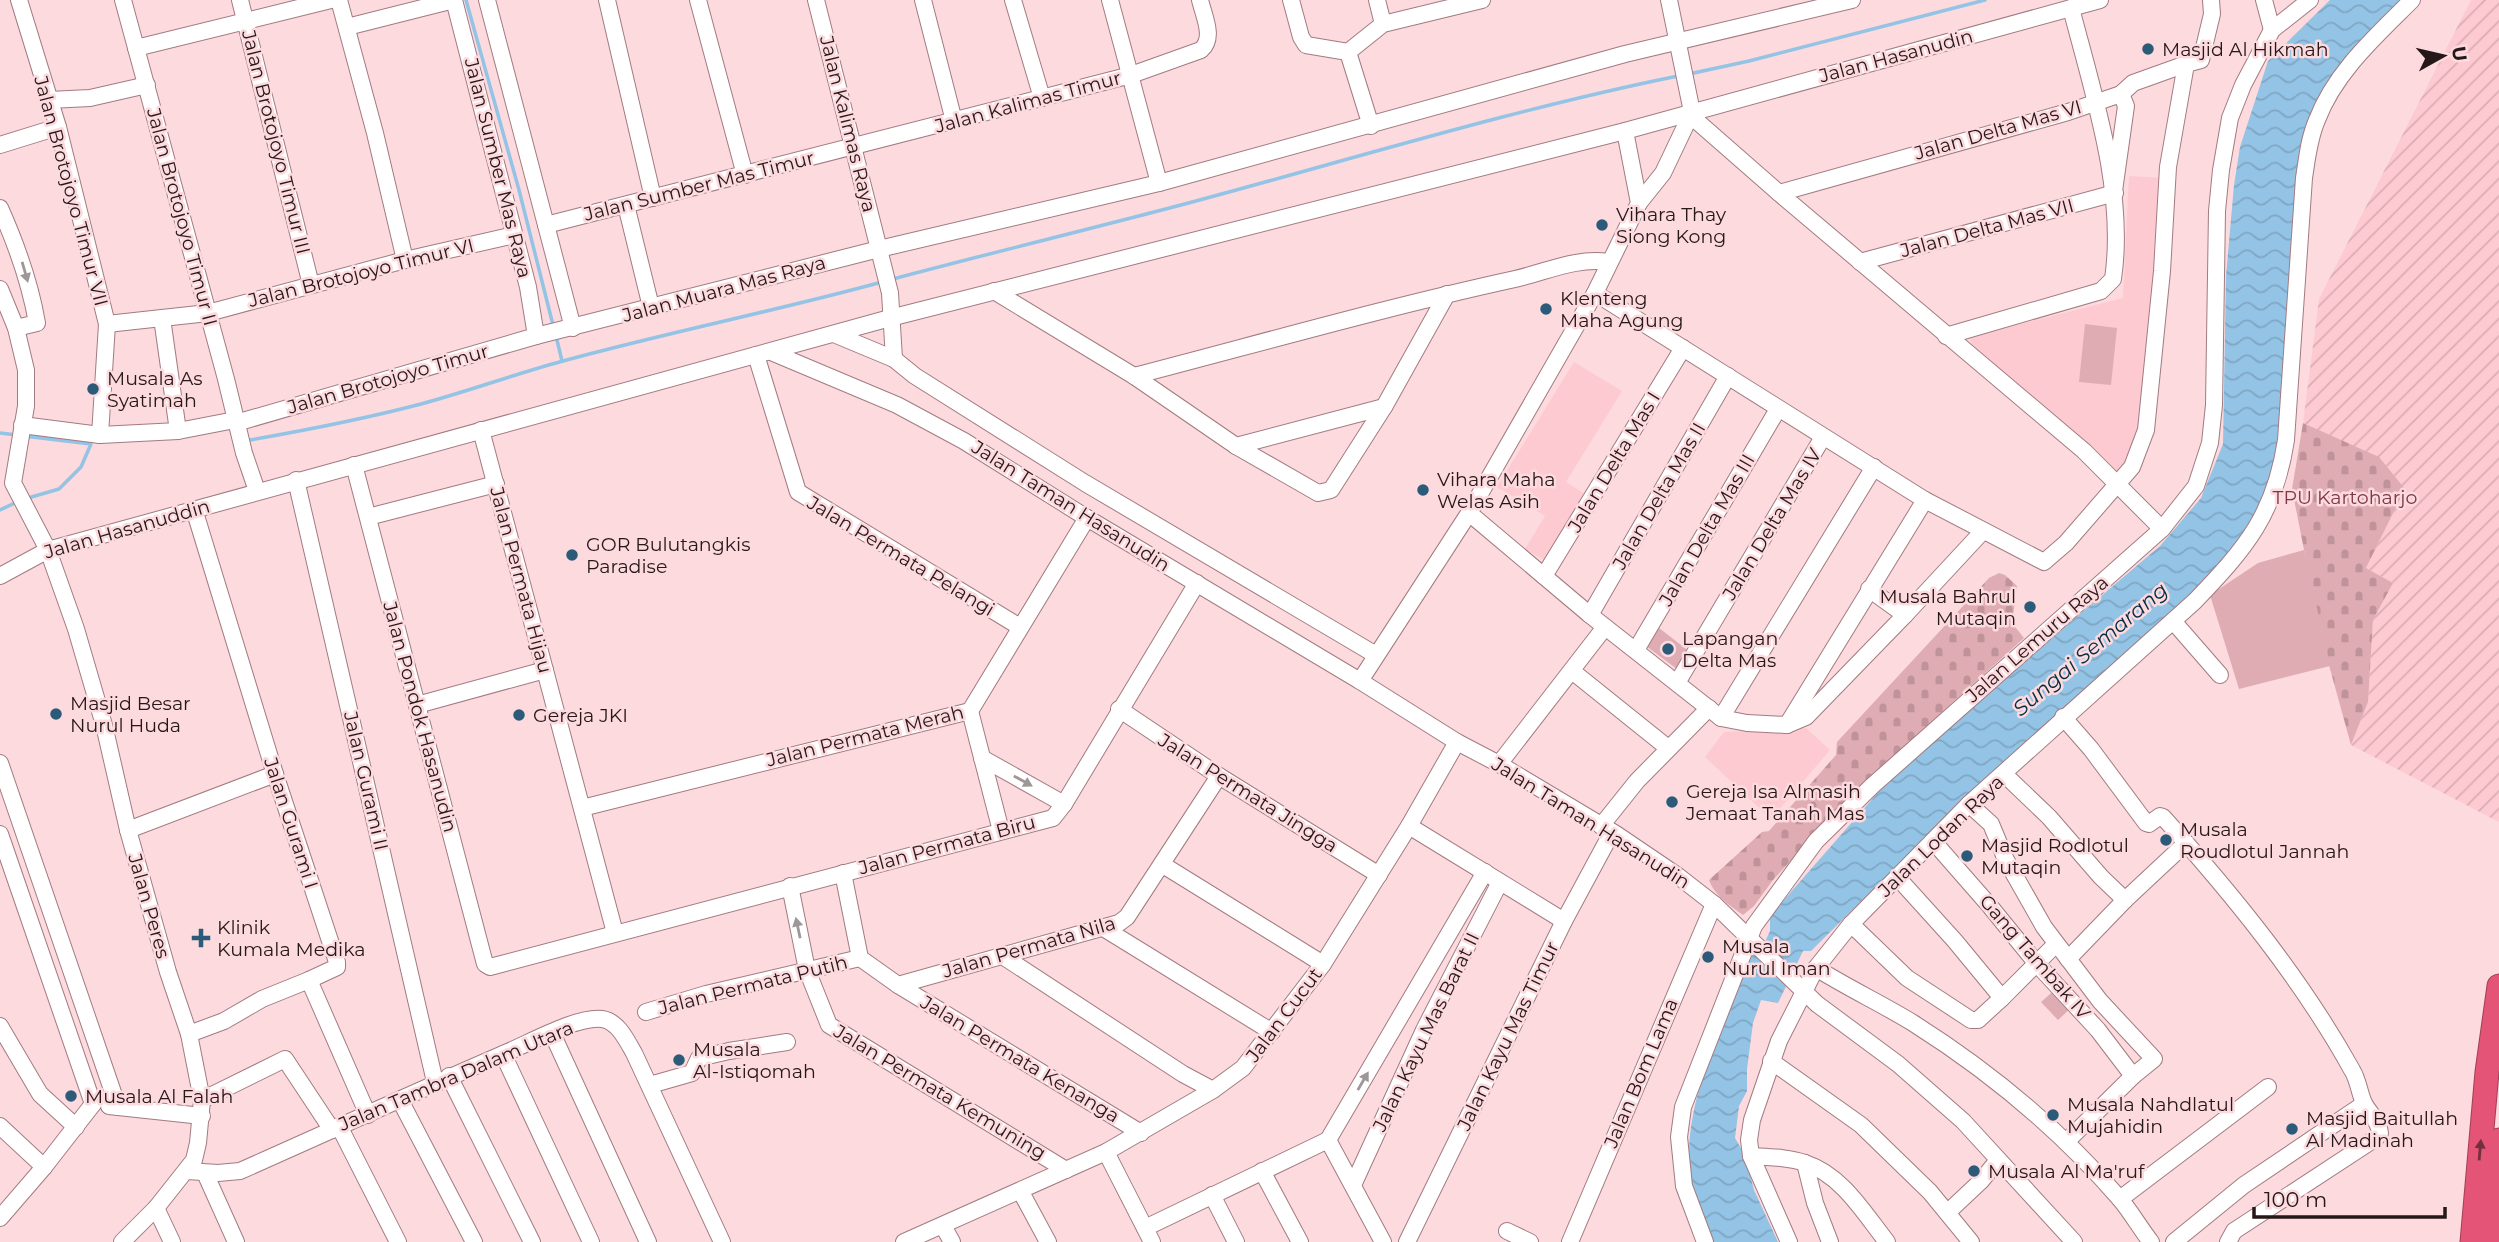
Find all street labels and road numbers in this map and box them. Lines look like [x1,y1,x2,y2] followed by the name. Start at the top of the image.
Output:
[1816,24,1976,88] street label: Jalan Hasanudin
[237,27,315,256] street label: Jalan Brotojoyo Timur III
[815,33,881,214] street label: Jalan Kalimas Raya
[459,55,536,280] street label: Jalan Sumber Mas Raya
[931,66,1124,138] street label: Jalan Kalimas Timur
[29,72,113,309] street label: Jalan Brotojoyo Timur VII
[1911,95,2084,165] street label: Jalan Delta Mas VI
[142,105,222,328] street label: Jalan Brotojoyo Timur II
[580,146,817,226] street label: Jalan Sumber Mas Timur
[1897,194,2076,262] street label: Jalan Delta Mas VII
[245,234,476,312] street label: Jalan Brotojoyo Timur VI
[619,251,828,327] street label: Jalan Muara Mas Raya
[284,339,491,419] street label: Jalan Brotojoyo Timur
[1562,388,1665,537] street label: Jalan Delta Mas I
[1607,419,1710,574] street label: Jalan Delta Mas II
[967,435,1174,576] street label: Jalan Taman Hasanudin
[1717,443,1827,605] street label: Jalan Delta Mas IV
[1654,450,1760,611] street label: Jalan Delta Mas III
[485,483,557,676] street label: Jalan Permata Hijau
[802,490,999,621] street label: Jalan Permata Pelangi
[41,494,213,564] street label: Jalan Hasanuddin
[1960,571,2113,708] street label: Jalan Lemuru Raya
[378,598,462,835] street label: Jalan Pondok Hasanudin
[763,700,966,772] street label: Jalan Permata Merah
[339,708,393,853] street label: Jalan Gurami II
[1153,728,1342,858] street label: Jalan Permata Jingga
[1487,752,1694,893] street label: Jalan Taman Hasanudin
[259,754,323,891] street label: Jalan Gurami I
[1873,770,2008,902] street label: Jalan Lodan Raya
[855,810,1038,880] street label: Jalan Permata Biru
[123,850,175,961] street label: Jalan Peres
[1975,890,2096,1025] street label: Gang Tambak IV
[939,911,1118,983] street label: Jalan Permata Nila
[1367,929,1484,1136] street label: Jalan Kayu Mas Barat II
[1452,938,1564,1135] street label: Jalan Kayu Mas Timur
[655,950,850,1020] street label: Jalan Permata Putih
[1241,963,1327,1067] street label: Jalan Cucut
[916,990,1124,1128] street label: Jalan Permata Kenanga
[1599,995,1683,1152] street label: Jalan Bom Lama
[334,1016,577,1136] street label: Jalan Tambra Dalam Utara
[829,1019,1050,1165] street label: Jalan Permata Kemuning

